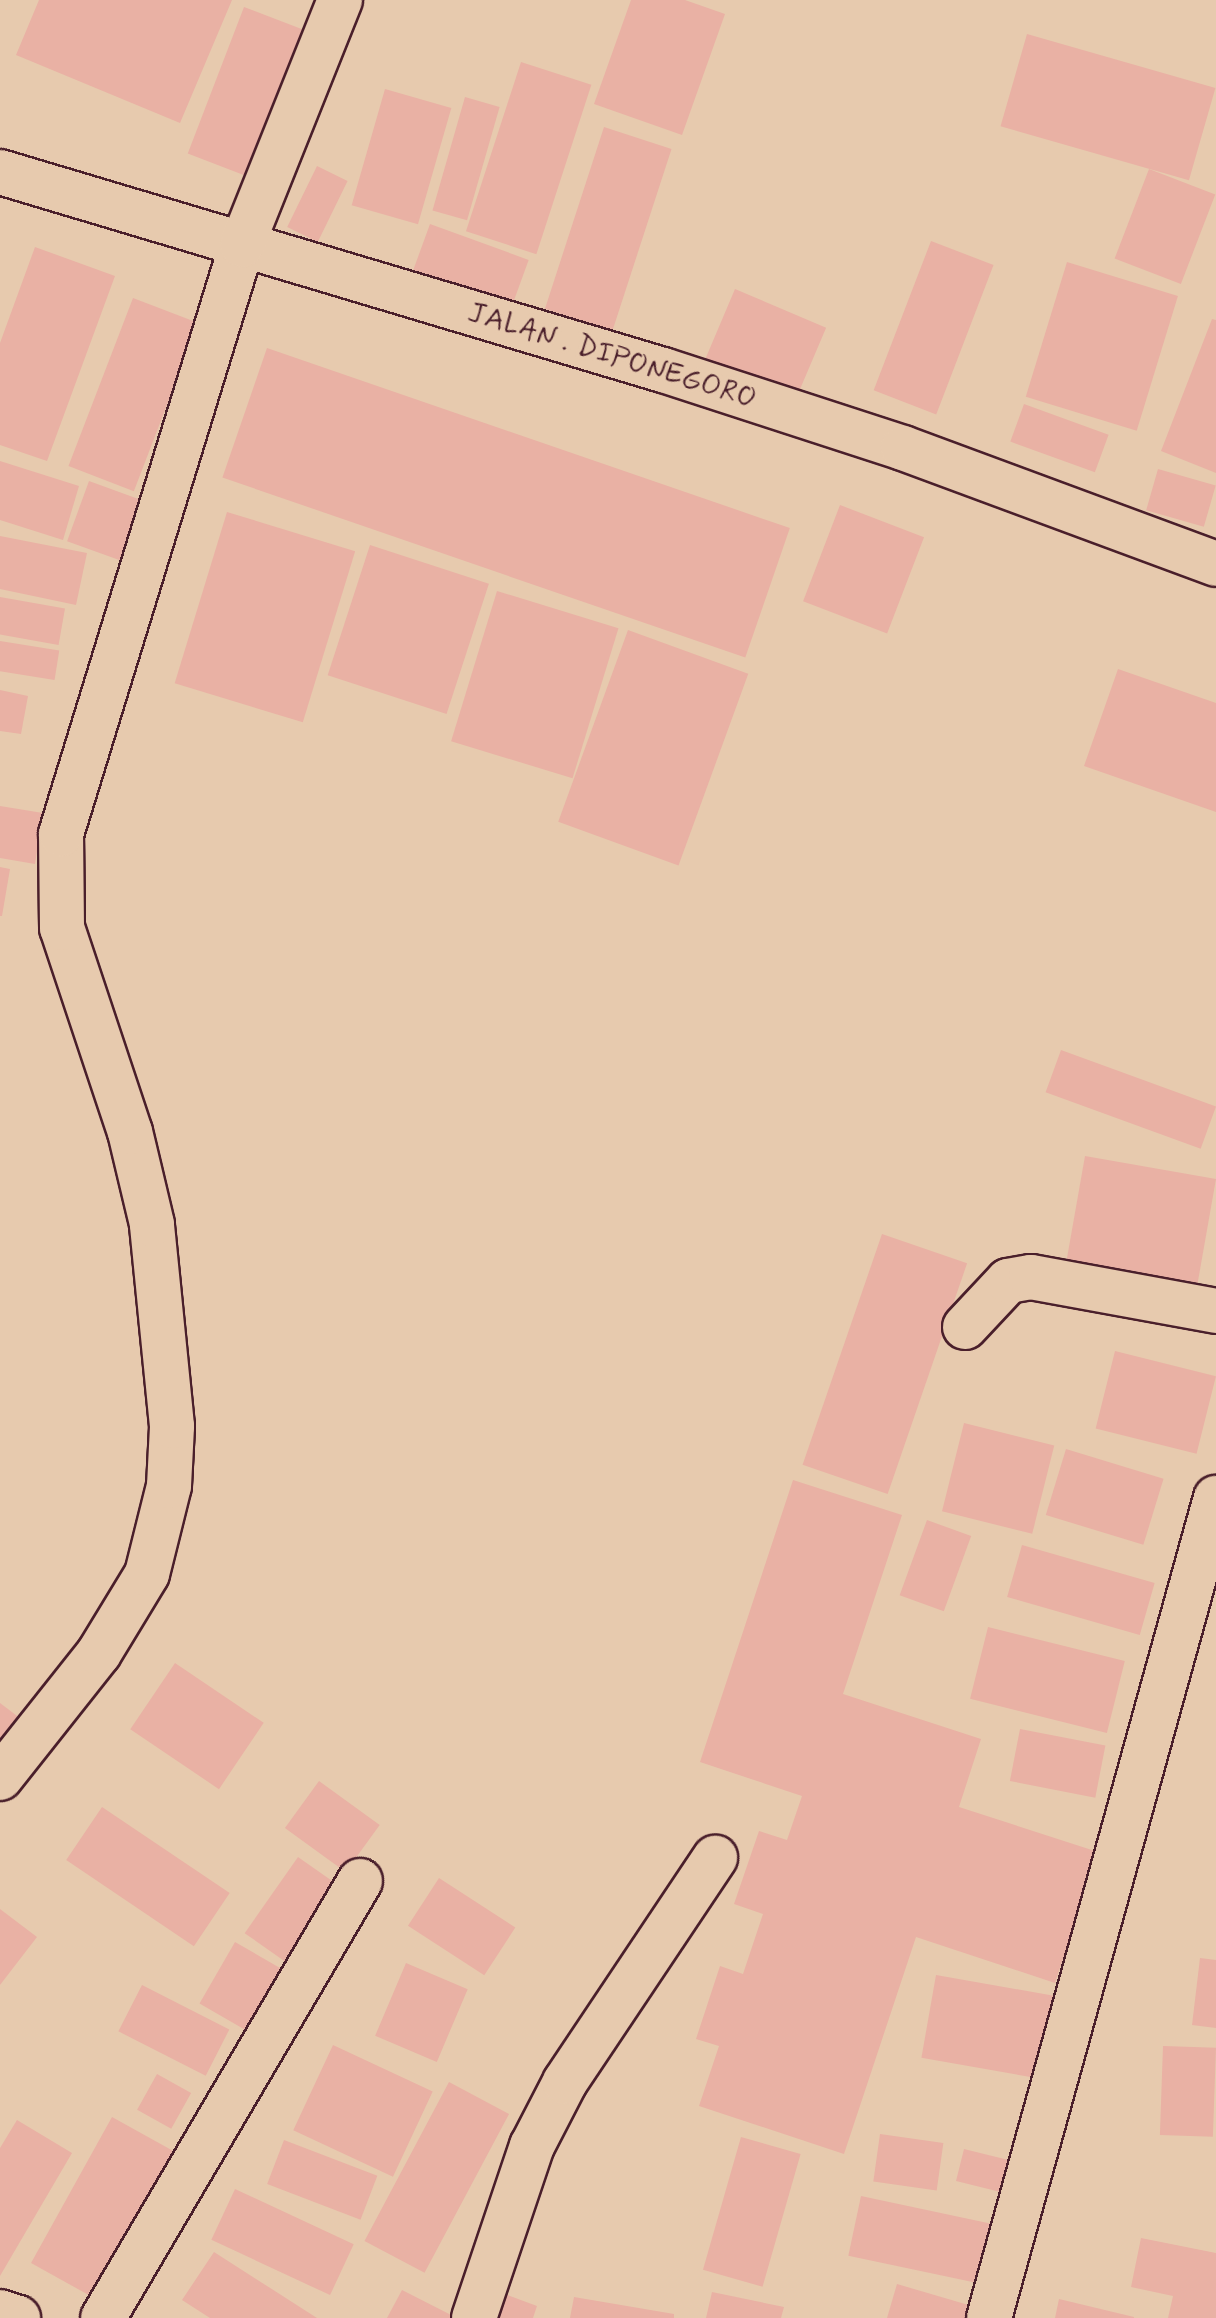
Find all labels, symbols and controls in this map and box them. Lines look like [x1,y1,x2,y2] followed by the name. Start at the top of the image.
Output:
[463,295,761,417] street label: JALAN . DIPONEGORO

